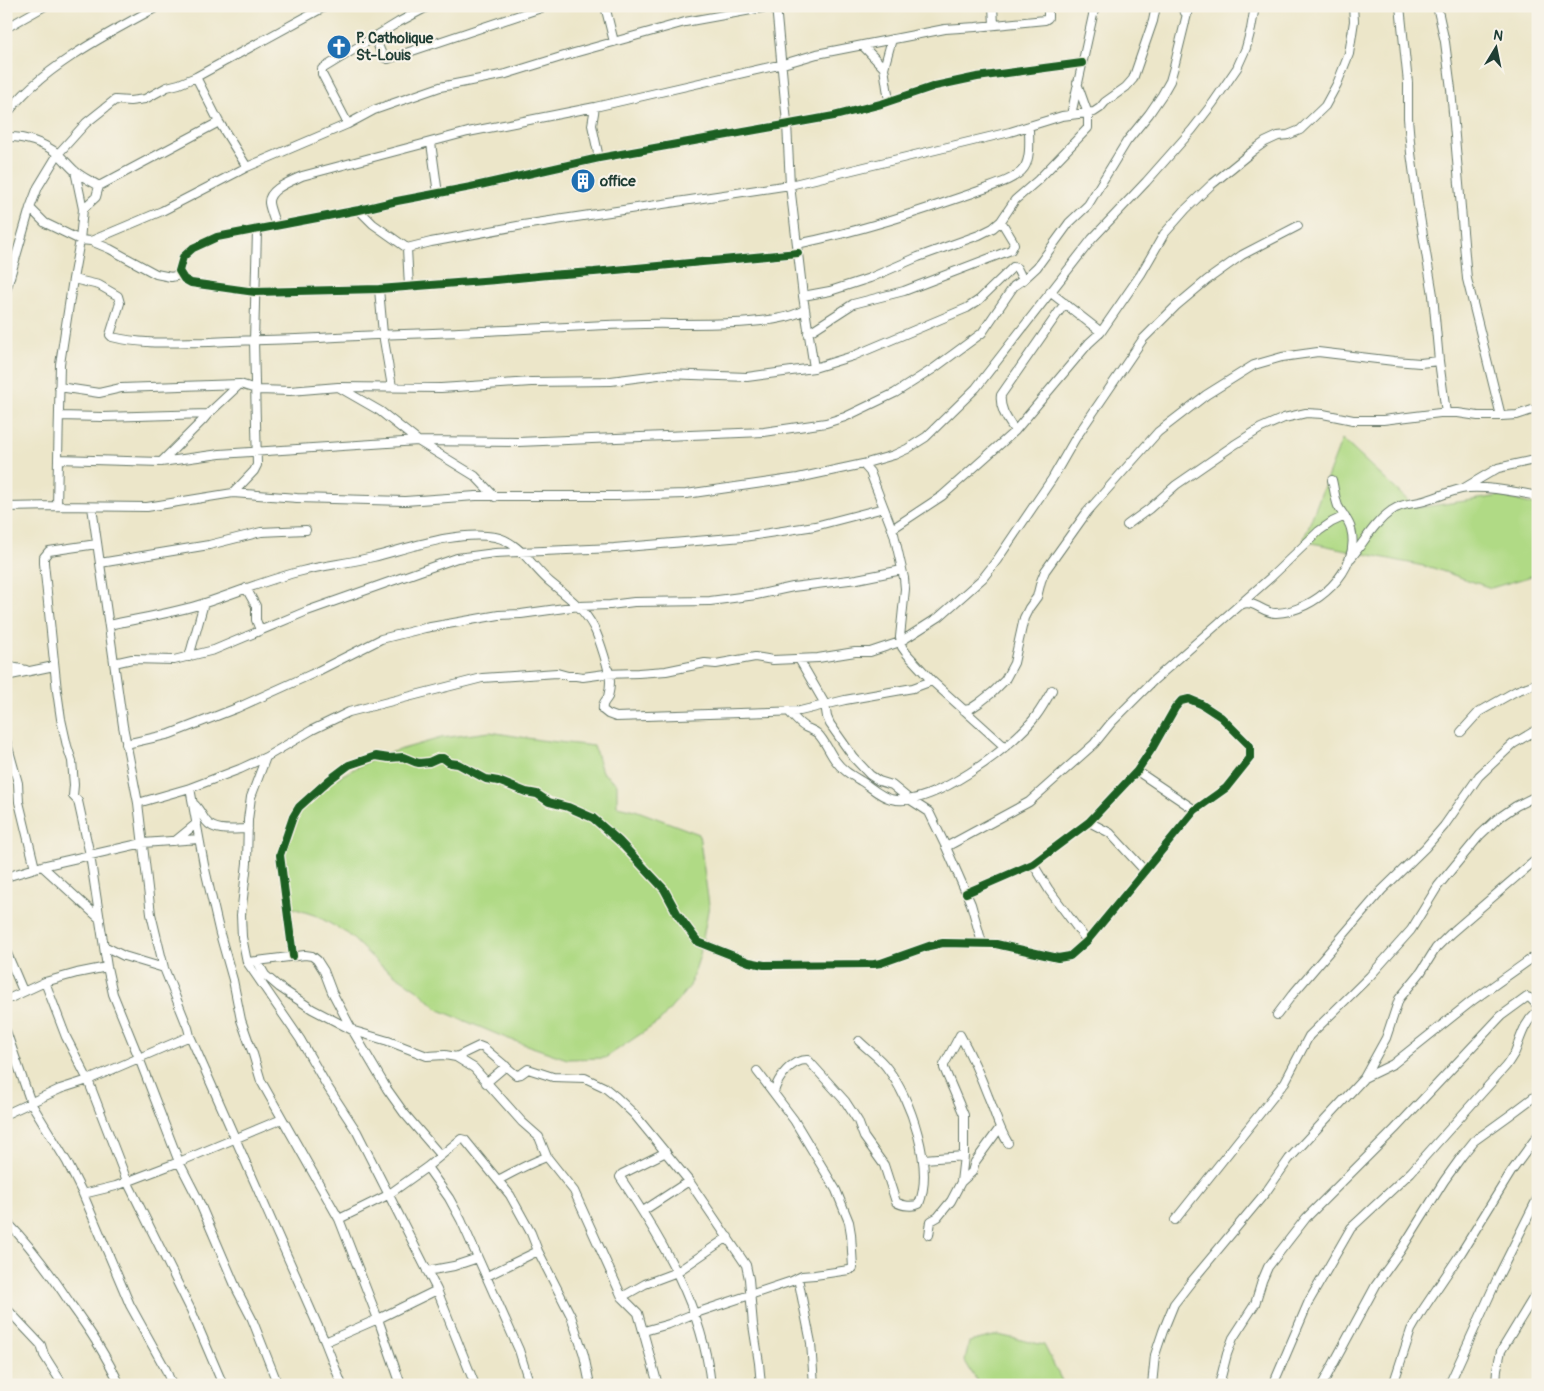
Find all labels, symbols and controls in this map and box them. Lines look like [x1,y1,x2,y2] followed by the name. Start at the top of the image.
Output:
[1472,22,1522,72] north arrow
[1492,26,1504,45] text: N
[356,29,434,65] place label: P. Catholique St-Louis
[326,34,352,60] church icon: P. Catholique St-Louis
[570,168,596,194] building icon: office
[599,172,636,191] place label: office

